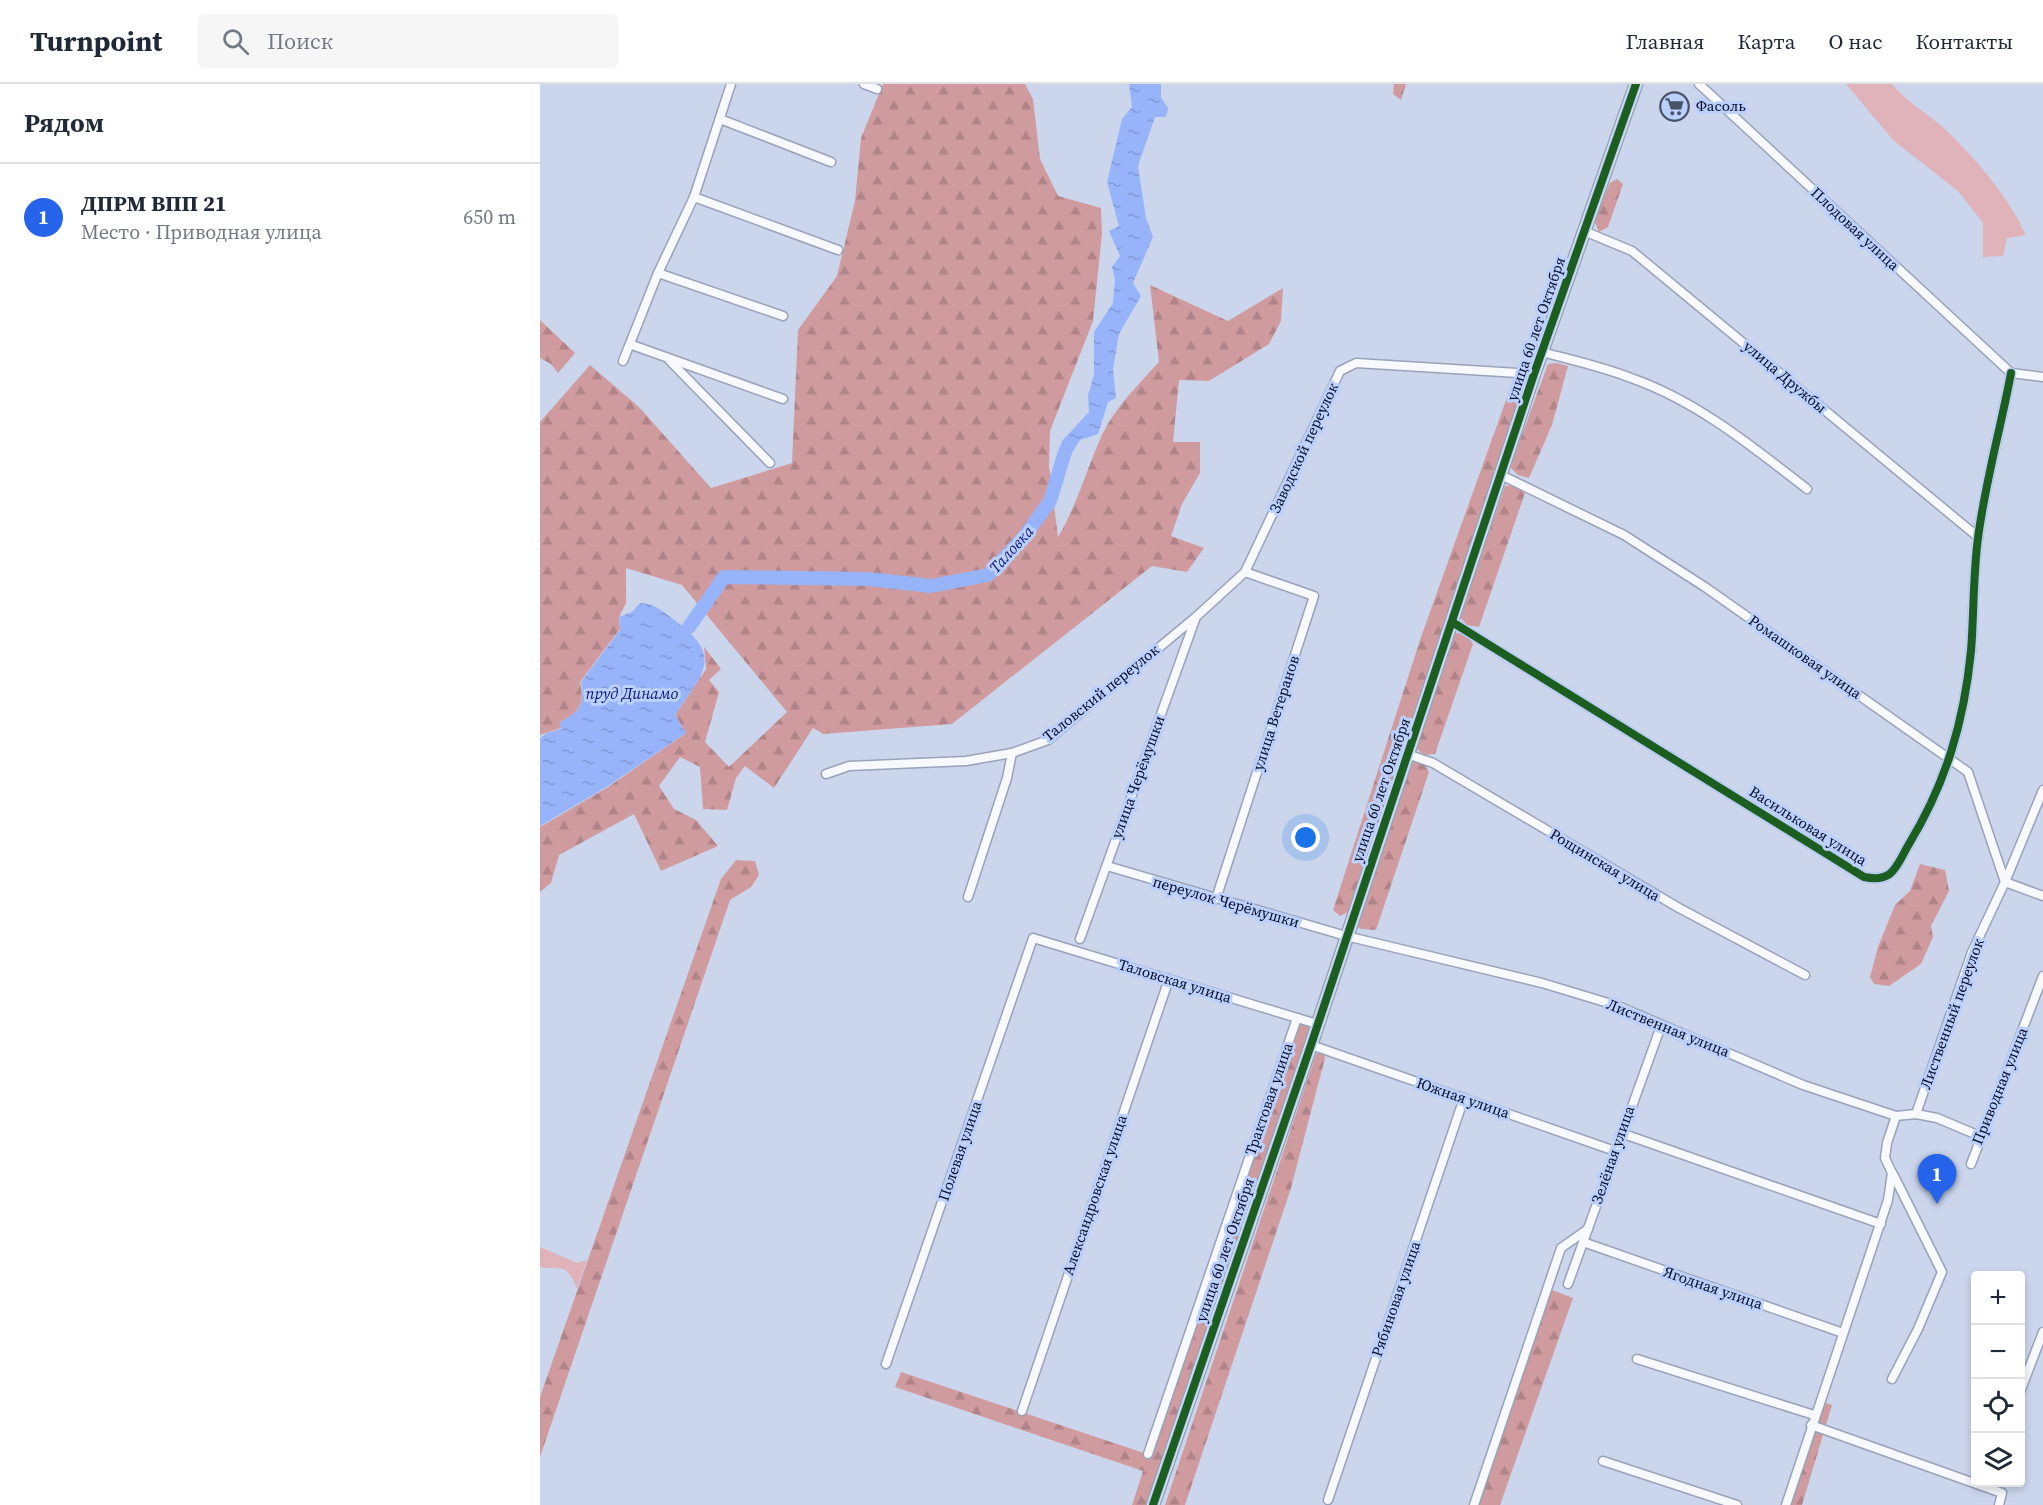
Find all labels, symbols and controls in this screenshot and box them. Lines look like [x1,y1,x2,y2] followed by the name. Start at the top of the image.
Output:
[198,14,618,68] search box
[30,22,162,60] text: Turnpoint
[219,25,252,58] icon: search
[267,26,333,56] text: Поиск
[1626,27,1704,56] text: Главная
[1737,27,1795,56] text: Карта
[1828,27,1882,56] text: О нас
[1915,27,2013,56] text: Контакты
[1659,90,1691,122] supermarket icon: Фасоль
[1696,95,1746,116] place label: Фасоль
[24,105,104,141] text: Рядом
[1807,182,1904,275] street label: Плодовая улица
[81,188,227,218] text: ДПРМ ВПП 21
[38,203,49,231] text: 1
[463,203,516,231] text: 650 m
[81,218,322,246] text: Место · Приводная улица
[1501,254,1570,404] street label: улица 60 лет Октября
[1739,335,1832,418] street label: улица Дружбы
[1264,379,1343,516] street label: Заводской переулок
[984,520,1039,577] water label: Таловка
[1745,610,1866,704] street label: Ромашковая улица
[1038,639,1164,746] street label: Таловский переулок
[1247,652,1304,773] street label: улица Ветеранов
[586,682,679,704] water label: пруд Динамо
[1106,712,1170,841] street label: улица Черёмушки
[1346,715,1415,865] street label: улица 60 лет Октября
[1745,781,1872,871] street label: Васильковая улица
[1291,823,1320,852] your location
[1546,823,1665,906] street label: Рощинская улица
[1150,870,1302,933] street label: переулок Черёмушки
[1914,935,1989,1092] street label: Лиственный переулок
[1116,953,1235,1008] street label: Таловская улица
[1604,993,1733,1062] street label: Лиственная улица
[1966,1024,2033,1148] street label: Приводная улица
[1239,1039,1298,1158] street label: Трактовая улица
[1414,1072,1513,1123] street label: Южная улица
[933,1098,987,1204] street label: Полевая улица
[1586,1103,1639,1207] street label: Зелёная улица
[1057,1112,1132,1278] street label: Александровская улица
[1918,1154,1956,1204] pin: 1
[1190,1175,1259,1325] street label: улица 60 лет Октября
[1366,1238,1425,1359] street label: Рябиновая улица
[1661,1261,1766,1314] street label: Ягодная улица
[1971,1271,2025,1487] map controls
[1971,1271,2025,1325] button: +
[1971,1325,2025,1379] button: −
[1971,1379,2025,1433] button: locate
[1971,1433,2025,1487] button: layers

